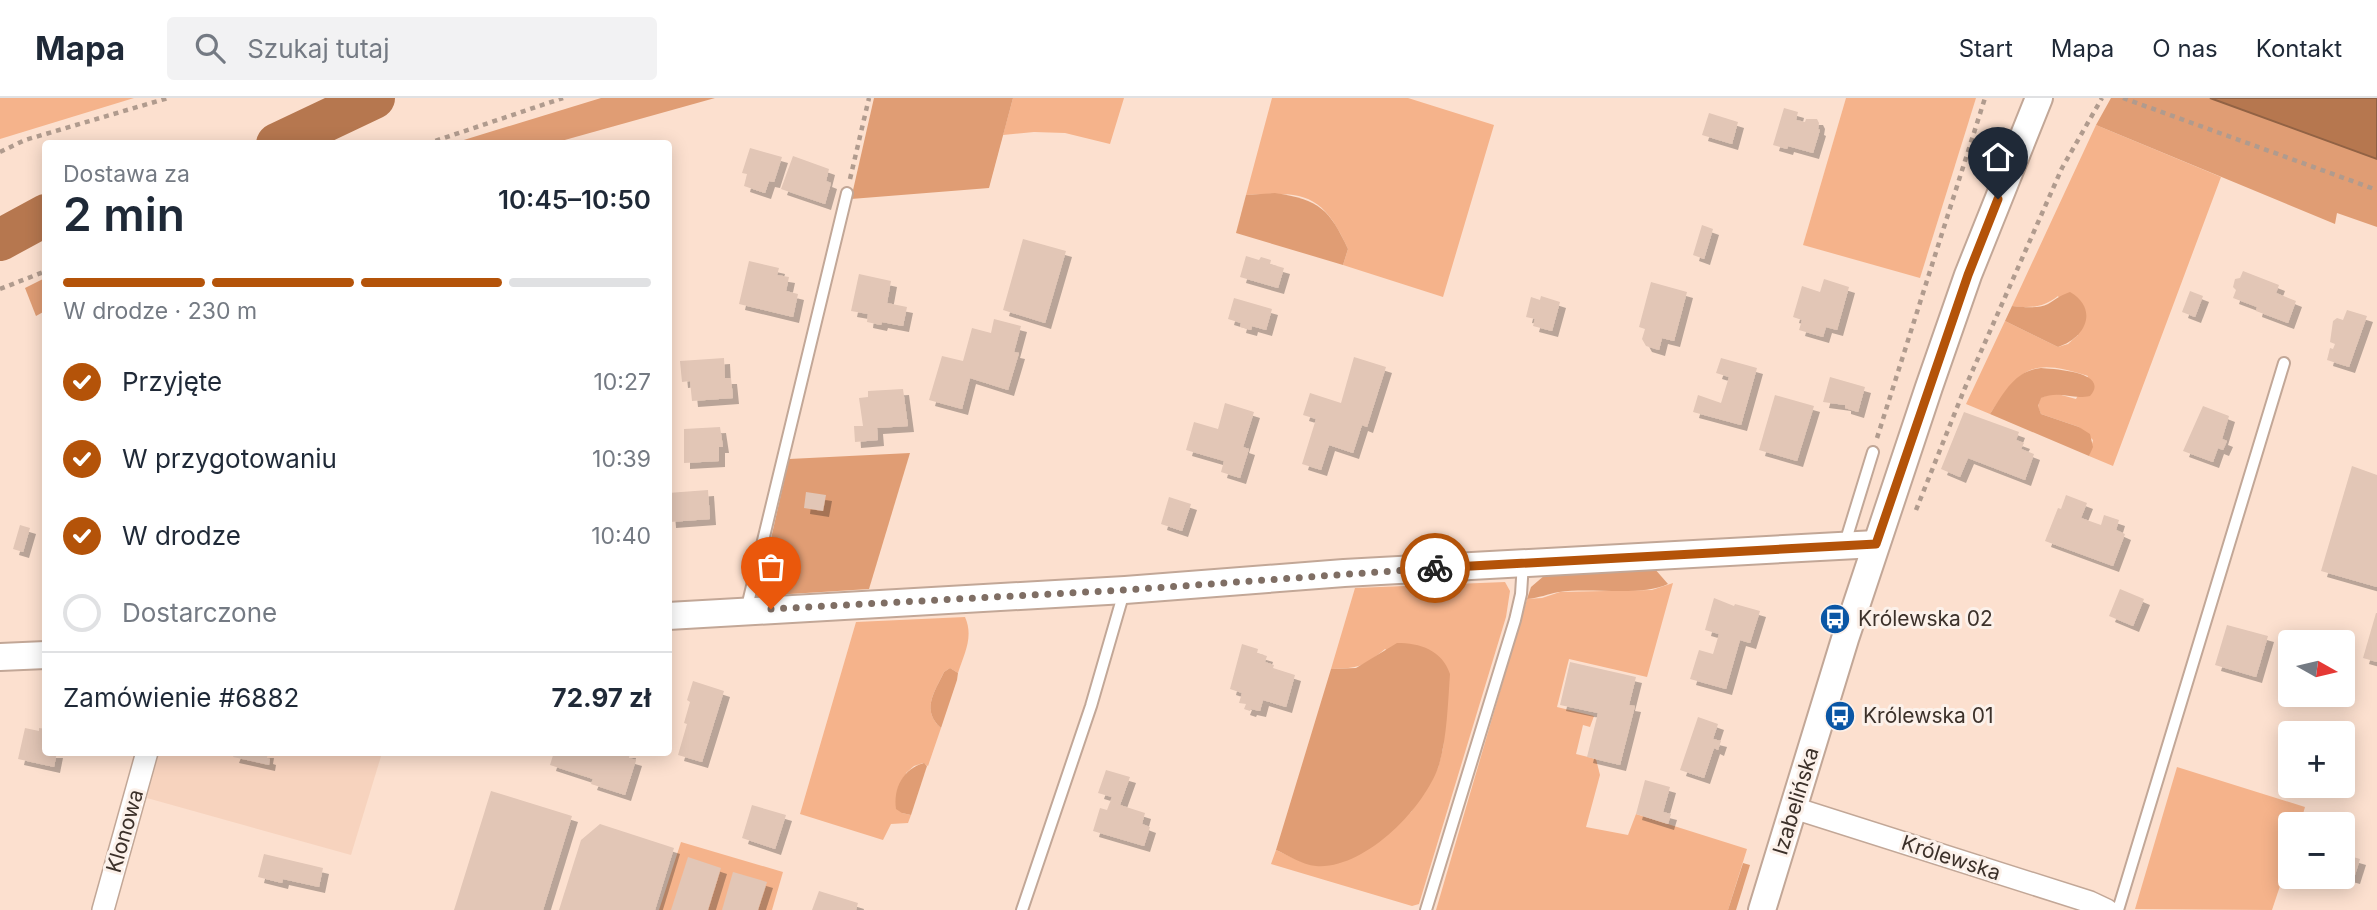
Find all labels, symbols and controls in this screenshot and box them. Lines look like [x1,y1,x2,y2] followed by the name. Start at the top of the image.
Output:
[167,17,657,80] search box
[35,28,125,68] text: Mapa
[191,29,229,67] icon: search
[247,33,390,64] text: Szukaj tutaj
[1959,34,2013,63] text: Start
[2051,34,2114,63] text: Mapa
[2152,34,2218,63] text: O nas
[2256,34,2342,63] text: Kontakt
[1968,127,2028,199] pin
[1979,138,2017,176] icon: home
[63,160,190,188] text: Dostawa za
[498,184,651,215] text: 10:45–10:50
[63,186,185,242] text: 2 min
[63,297,257,325] text: W drodze · 230 m
[63,363,101,401] icon: check
[122,366,222,397] text: Przyjęte
[593,368,651,396] text: 10:27
[63,440,101,478] icon: check
[122,443,337,474] text: W przygotowaniu
[592,445,651,473] text: 10:39
[63,517,101,555] icon: check
[122,520,241,551] text: W drodze
[591,522,651,550] text: 10:40
[1400,533,1470,603] courier
[741,537,801,609] pin
[752,548,790,586] icon: bag
[1416,549,1454,587] icon: bike
[122,597,277,628] text: Dostarczone
[1818,602,1852,636] bus stop icon: Królewska 02
[1858,606,1993,631] place label: Królewska 02
[2278,630,2356,707] north arrow
[2278,630,2355,889] map controls
[63,682,299,713] text: Zamówienie #6882
[552,682,651,713] text: 72.97 zł
[1823,699,1857,733] bus stop icon: Królewska 01
[1863,703,1994,728] place label: Królewska 01
[2278,721,2355,798] button: +
[1767,744,1824,858] street label: Izabelińska
[101,786,148,875] street label: Klonowa
[2278,812,2355,889] button: −
[1898,830,2004,885] street label: Królewska

